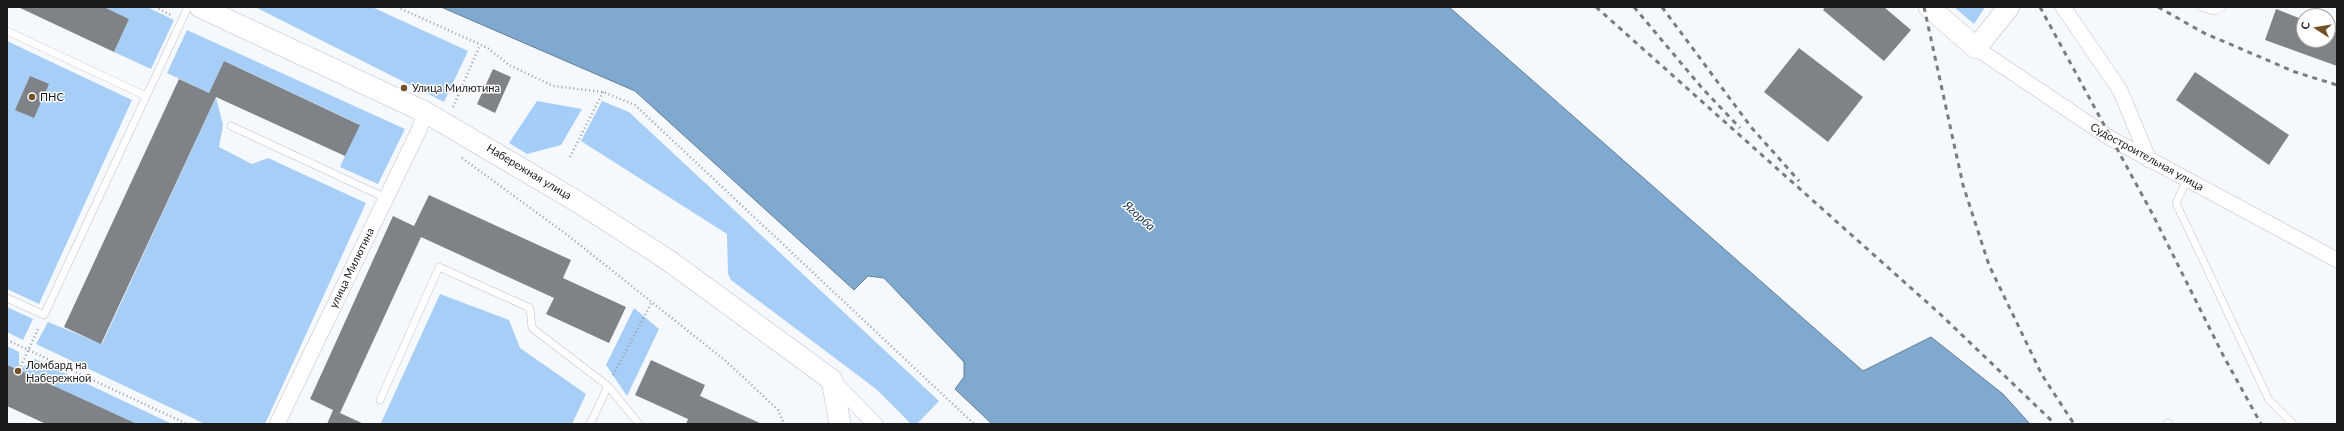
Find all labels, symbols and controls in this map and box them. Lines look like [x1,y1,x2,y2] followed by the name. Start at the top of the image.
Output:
[2296,8,2336,48] north arrow
[2298,21,2312,31] text: С
[412,81,500,95] place label: Улица Милютина
[399,83,409,93] marker: Улица Милютина
[40,90,64,104] place label: ПНС
[27,92,37,102] marker: ПНС
[2088,120,2206,194] street label: Судостроительная улица
[484,141,574,203] street label: Набережная улица
[1120,198,1158,234] water label: Ягорба
[327,226,377,310] street label: улица Милютина
[26,358,91,384] place label: Ломбард на Набережной
[13,366,23,376] marker: Ломбард на Набережной

